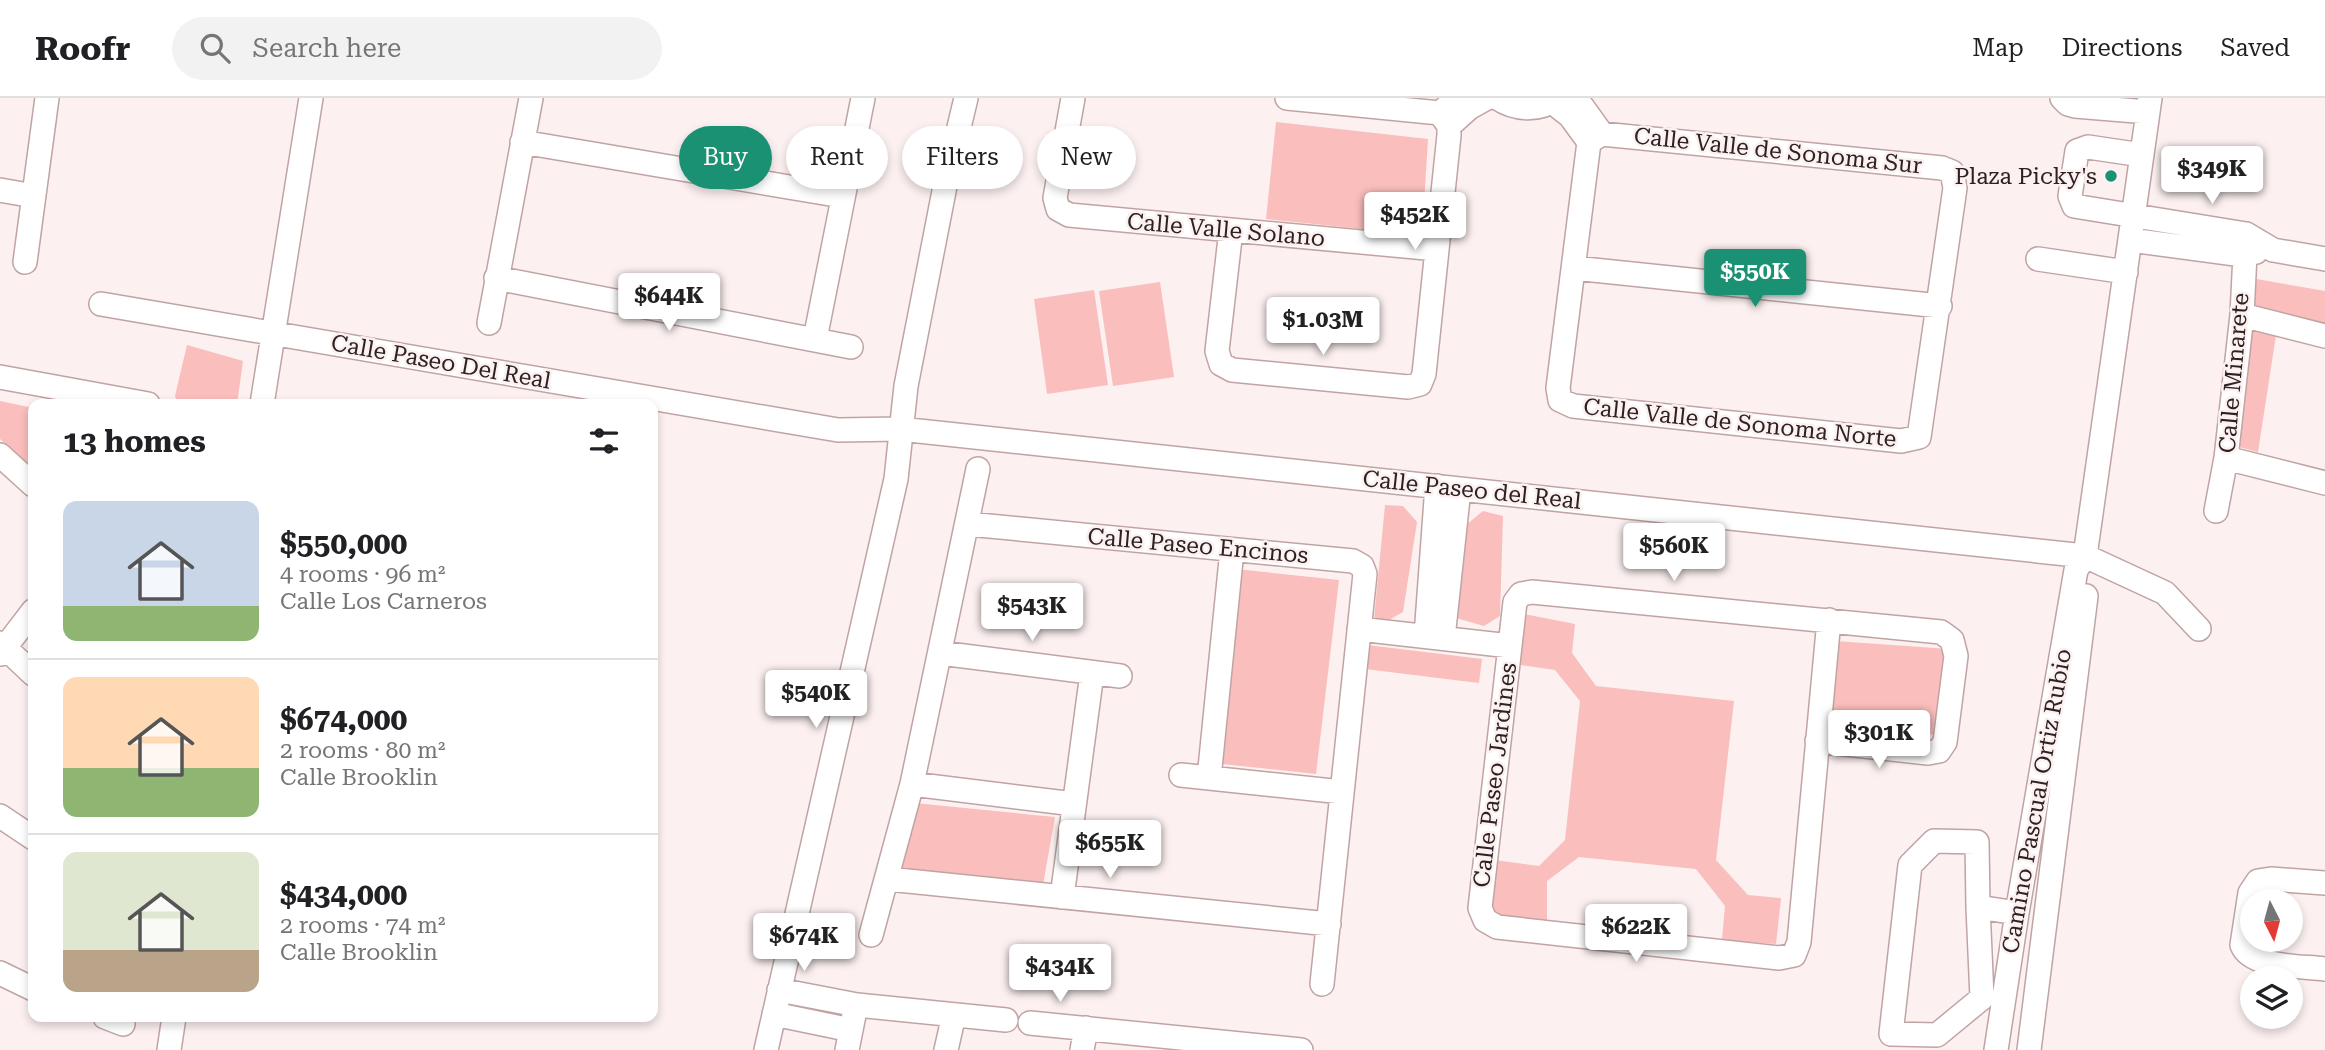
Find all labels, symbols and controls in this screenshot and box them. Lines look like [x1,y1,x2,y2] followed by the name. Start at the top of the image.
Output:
[172,17,662,80] search box
[35,29,130,68] text: Roofr
[196,29,234,67] icon: search
[252,33,401,63] text: Search here
[1972,34,2024,62] text: Map
[2062,34,2182,62] text: Directions
[2220,34,2290,62] text: Saved
[1633,122,1923,180] street label: Calle Valle de Sonoma Sur
[679,126,772,189] chip: Buy
[786,126,888,189] chip: Rent
[902,126,1023,189] chip: Filters
[1037,126,1136,189] chip: New
[2163,146,2261,206] pin: $349K
[2177,155,2247,182] text: $349K
[1954,163,2097,190] place label: Plaza Picky's
[2103,168,2119,184] marker: Plaza Picky's
[1366,192,1464,252] pin: $452K
[1380,201,1450,228] text: $452K
[1126,208,1326,252] street label: Calle Valle Solano
[1706,250,1804,309] pin: $550K
[1720,258,1790,285] text: $550K
[620,274,718,333] pin: $644K
[634,282,704,309] text: $644K
[2214,292,2254,454] street label: Calle Minarete
[1266,298,1380,357] pin: $1.03M
[1283,306,1363,333] text: $1.03M
[329,329,553,395] street label: Calle Paseo Del Real
[1582,393,1898,453] street label: Calle Valle de Sonoma Norte
[585,422,623,460] icon: filters
[63,424,206,459] text: 13 homes
[1361,465,1583,515] street label: Calle Paseo del Real
[1087,523,1310,569] street label: Calle Paseo Encinos
[1625,524,1723,583] pin: $560K
[280,526,407,561] text: $550,000
[119,529,203,613] icon: home
[1639,532,1709,559] text: $560K
[280,561,446,588] text: 4 rooms · 96 m²
[983,584,1081,643] pin: $543K
[280,588,487,615] text: Calle Los Carneros
[997,592,1067,619] text: $543K
[1997,647,2077,955] street label: Camino Pascual Ortiz Rubio
[1468,661,1522,889] street label: Calle Paseo Jardines
[767,670,865,730] pin: $540K
[781,679,851,706] text: $540K
[280,702,407,737] text: $674,000
[119,705,203,789] icon: home
[1830,710,1928,770] pin: $301K
[1844,719,1914,746] text: $301K
[280,737,446,764] text: 2 rooms · 80 m²
[280,764,438,791] text: Calle Brooklin
[1061,820,1159,880] pin: $655K
[1075,829,1145,856] text: $655K
[280,877,407,912] text: $434,000
[119,880,203,964] icon: home
[2240,889,2303,952] north arrow
[2240,889,2303,1029] map controls
[1587,904,1685,964] pin: $622K
[280,912,446,939] text: 2 rooms · 74 m²
[1601,913,1671,940] text: $622K
[755,914,853,973] pin: $674K
[769,922,839,949] text: $674K
[280,939,438,966] text: Calle Brooklin
[1011,944,1109,1004] pin: $434K
[1025,953,1095,980] text: $434K
[2240,966,2303,1029] button: layers

